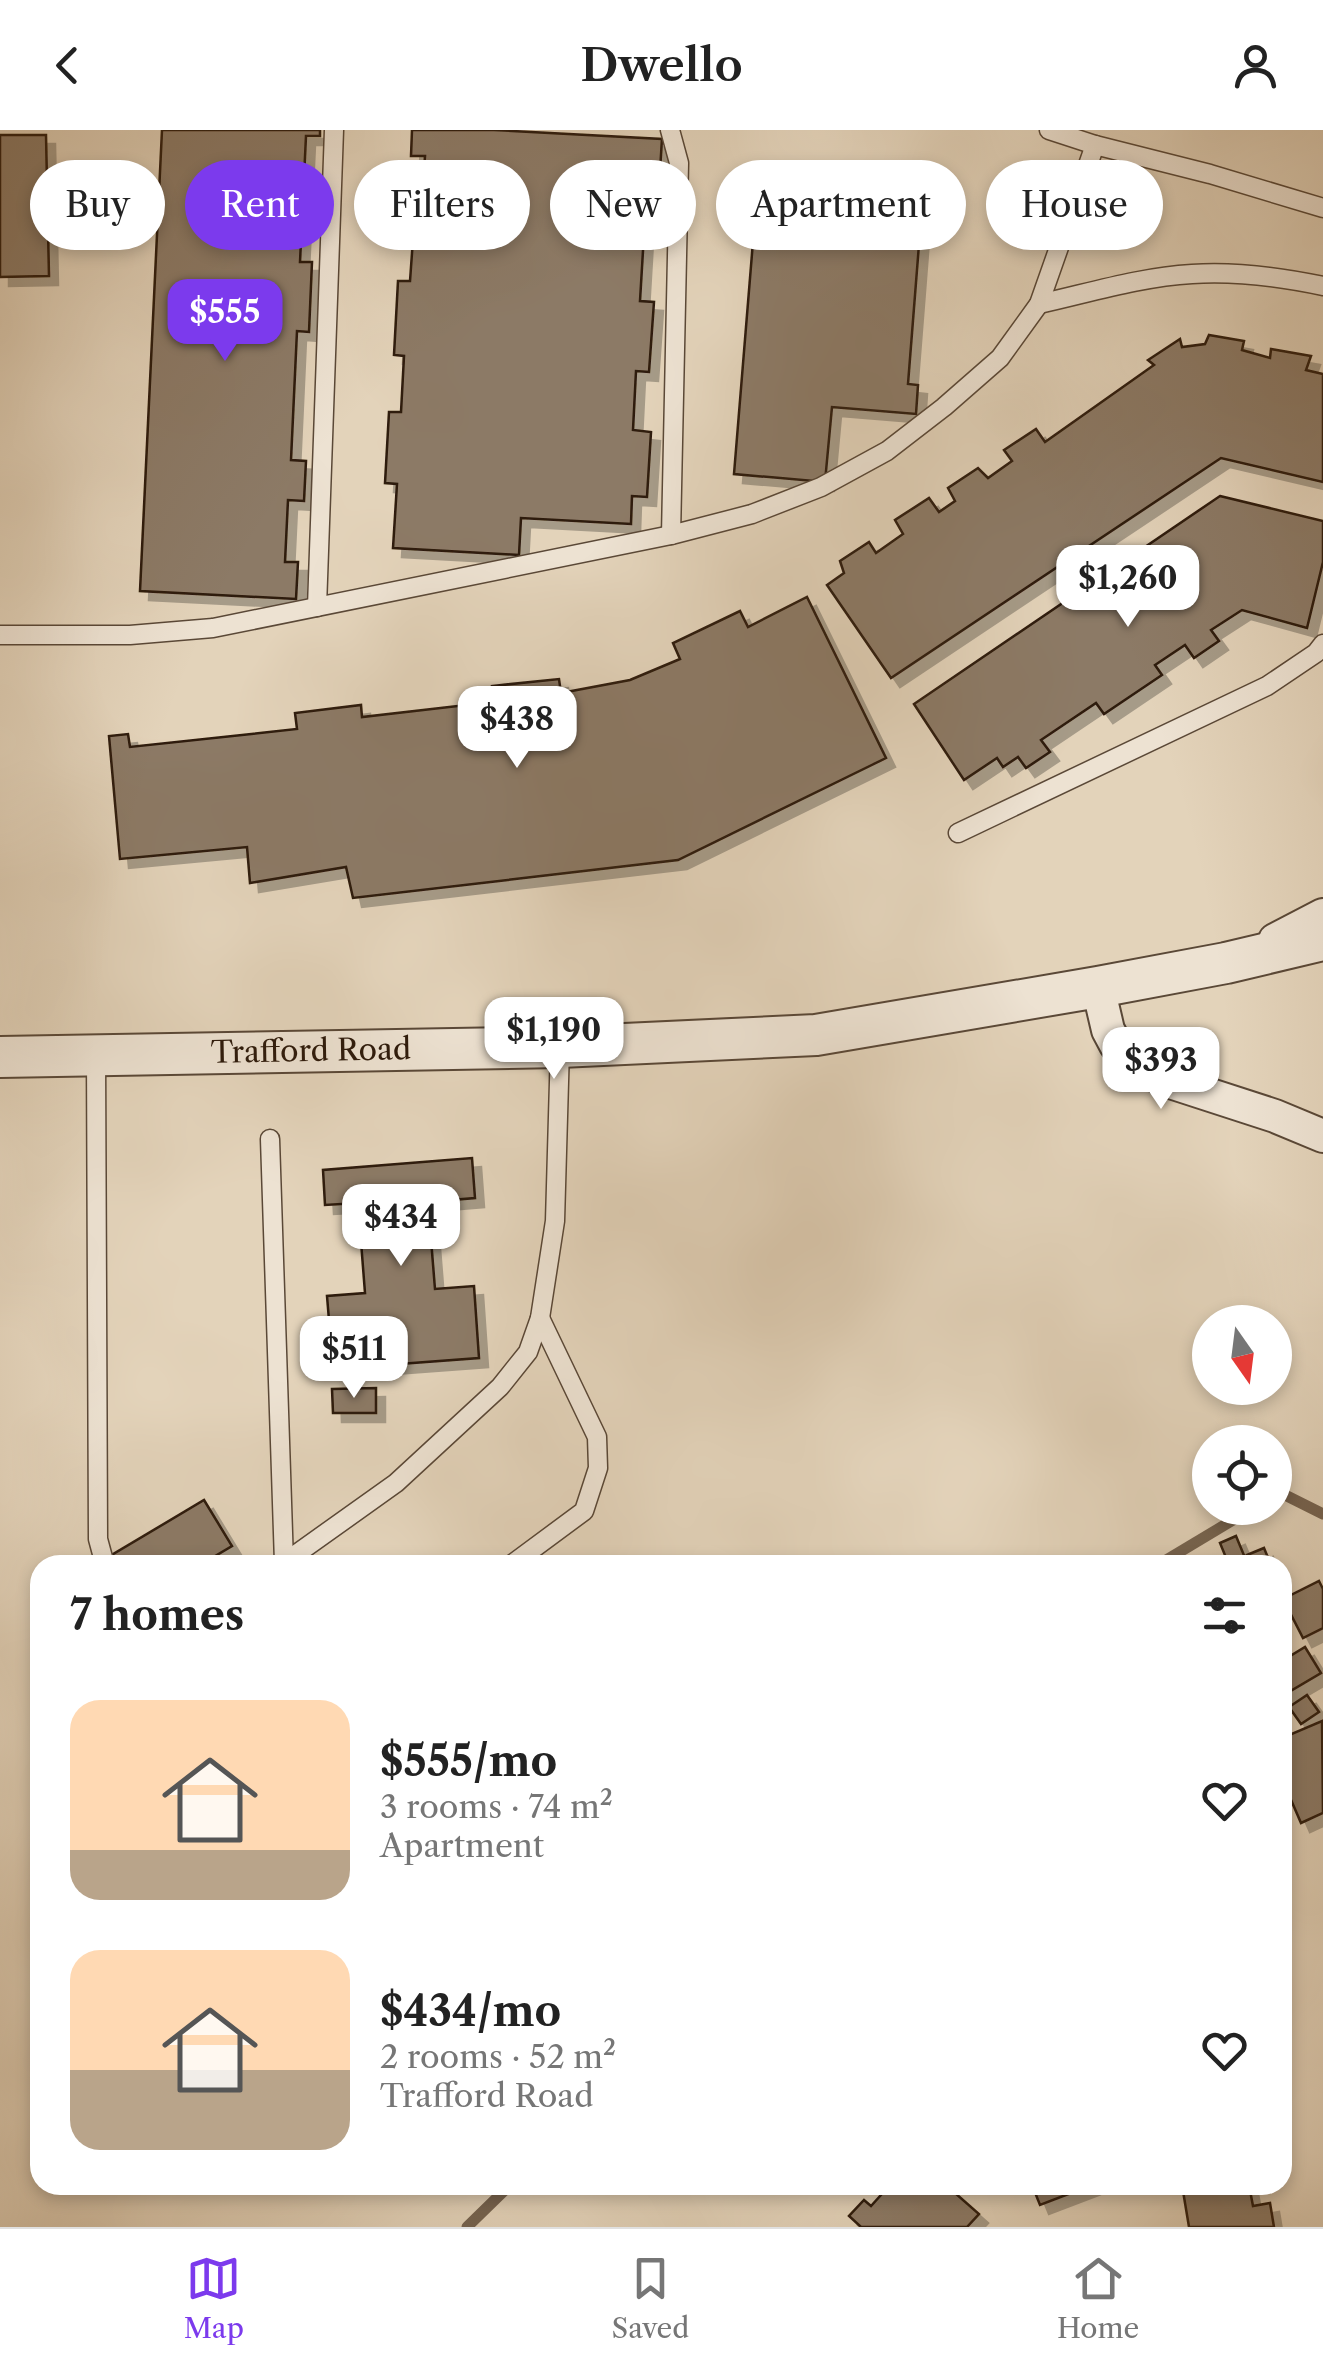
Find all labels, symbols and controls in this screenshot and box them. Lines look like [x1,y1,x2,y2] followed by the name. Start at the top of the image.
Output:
[580,37,743,93] text: Dwello
[40,38,95,93] icon: back
[1228,38,1283,93] icon: person
[30,160,165,250] chip: Buy
[185,160,334,250] chip: Rent
[354,160,530,250] chip: Filters
[550,160,696,250] chip: New
[716,160,966,250] chip: Apartment
[986,160,1163,250] chip: House
[166,279,284,364] pin: $555
[190,292,260,331] text: $555
[1047,545,1209,630] pin: $1,260
[1078,558,1178,597] text: $1,260
[458,686,576,771] pin: $438
[480,699,554,738] text: $438
[473,997,635,1082] pin: $1,190
[507,1010,601,1049] text: $1,190
[1102,1027,1220,1112] pin: $393
[211,1030,411,1071] street label: Trafford Road
[1124,1040,1198,1079] text: $393
[342,1184,460,1269] pin: $434
[364,1197,438,1236] text: $434
[1192,1305,1292,1405] north arrow
[1192,1305,1292,1525] map controls
[295,1316,413,1401] pin: $511
[322,1329,386,1368] text: $511
[1192,1425,1292,1525] button: locate
[1197,1588,1252,1643] icon: filters
[70,1589,244,1641] text: 7 homes
[380,1735,557,1787] text: $555/mo
[150,1740,270,1860] icon: home
[1197,1773,1252,1828] icon: heart
[380,1787,613,1826] text: 3 rooms · 74 m²
[380,1826,544,1865] text: Apartment
[380,1985,561,2037] text: $434/mo
[150,1990,270,2110] icon: home
[1197,2023,1252,2078] icon: heart
[380,2037,616,2076] text: 2 rooms · 52 m²
[380,2076,594,2115] text: Trafford Road
[184,2251,244,2345] tab: Map
[612,2251,689,2345] tab: Saved
[1057,2251,1139,2345] tab: Home

